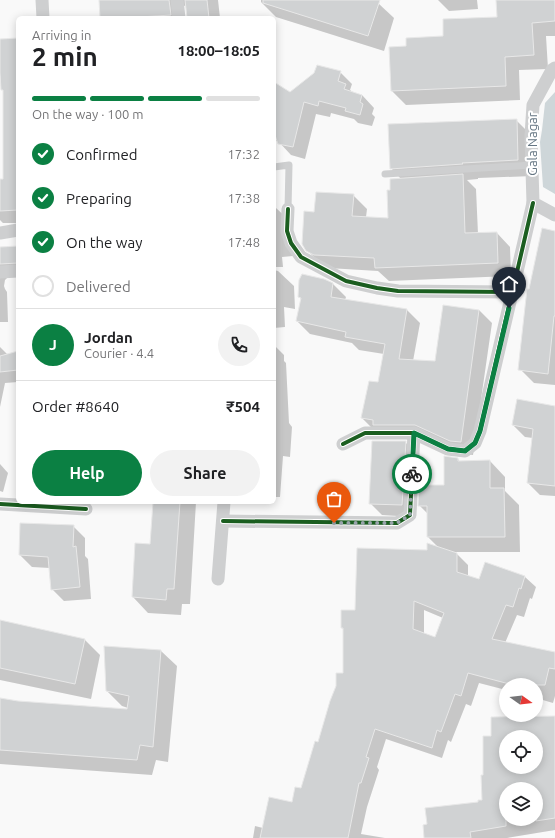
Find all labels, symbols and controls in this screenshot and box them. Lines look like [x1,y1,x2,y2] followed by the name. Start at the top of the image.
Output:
[32,28,91,42] text: Arriving in
[32,42,98,71] text: 2 min
[177,42,260,59] text: 18:00–18:05
[32,107,144,121] text: On the way · 100 m
[525,112,539,176] street label: Gala Nagar
[32,143,54,165] icon: check
[66,146,138,163] text: Confirmed
[227,147,260,161] text: 17:32
[32,187,54,209] icon: check
[66,190,132,207] text: Preparing
[227,191,260,205] text: 17:38
[32,231,54,253] icon: check
[66,234,142,251] text: On the way
[227,235,260,249] text: 17:48
[492,267,526,308] pin
[498,273,520,295] icon: home
[66,278,131,295] text: Delivered
[218,324,260,366] button: phone
[84,329,133,346] text: Jordan
[49,336,57,353] text: J
[84,346,154,360] text: Courier · 4.4
[32,398,119,415] text: Order #8640
[226,398,260,415] text: ₹504
[32,450,142,496] button: Help
[150,450,260,496] button: Share
[392,454,432,494] courier
[401,463,423,485] icon: bike
[317,482,351,523] pin
[323,488,345,510] icon: bag
[499,678,543,722] north arrow
[499,678,543,826] map controls
[499,730,543,774] button: locate
[499,782,543,826] button: layers

